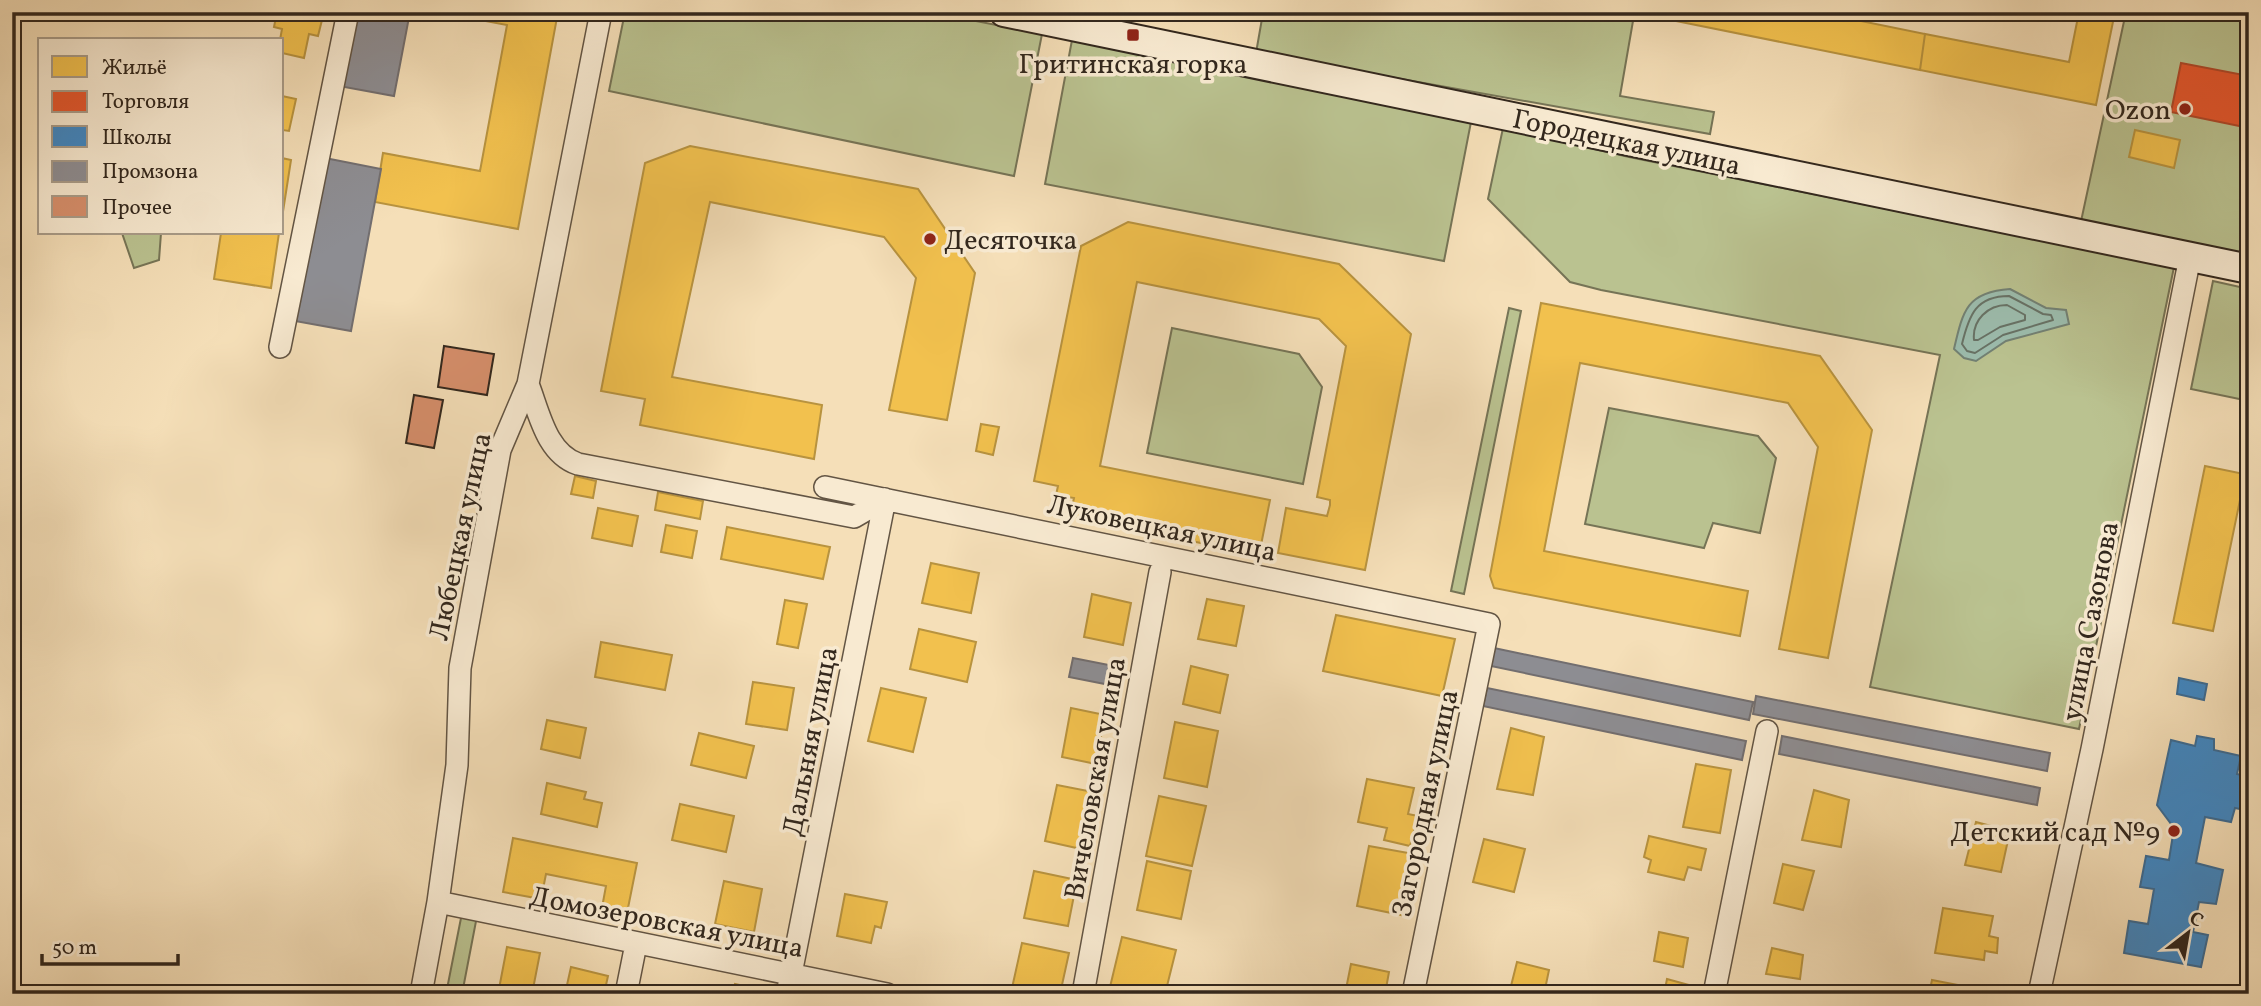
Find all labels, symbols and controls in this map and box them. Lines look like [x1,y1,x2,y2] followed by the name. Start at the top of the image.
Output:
[1125,27,1141,43] marker: Гритинская горка
[38,38,284,234] legend
[1018,46,1248,85] place label: Гритинская горка
[102,54,167,83] text: Жильё
[102,88,189,117] text: Торговля
[2105,92,2171,131] place label: Ozon
[1509,100,1744,187] street label: Городецкая улица
[2177,101,2193,117] marker: Ozon
[102,124,172,153] text: Школы
[102,158,198,187] text: Промзона
[102,194,172,223] text: Прочее
[944,222,1077,261] place label: Десяточка
[922,231,938,247] marker: Десяточка
[420,429,503,644] street label: Любецкая улица
[1043,486,1280,573] street label: Луковецкая улица
[2053,518,2130,725] street label: улица Сазонова
[774,643,849,839] street label: Дальняя улица
[1056,654,1137,903] street label: Вичеловская улица
[1383,686,1470,921] street label: Загородная улица
[1950,814,2160,853] place label: Детский сад №9
[2166,823,2182,839] marker: Детский сад №9
[526,878,807,969] street label: Домозеровская улица
[2152,898,2222,968] north arrow
[2184,906,2208,934] text: С
[42,922,178,966] scale bar
[52,934,97,963] text: 50 m

